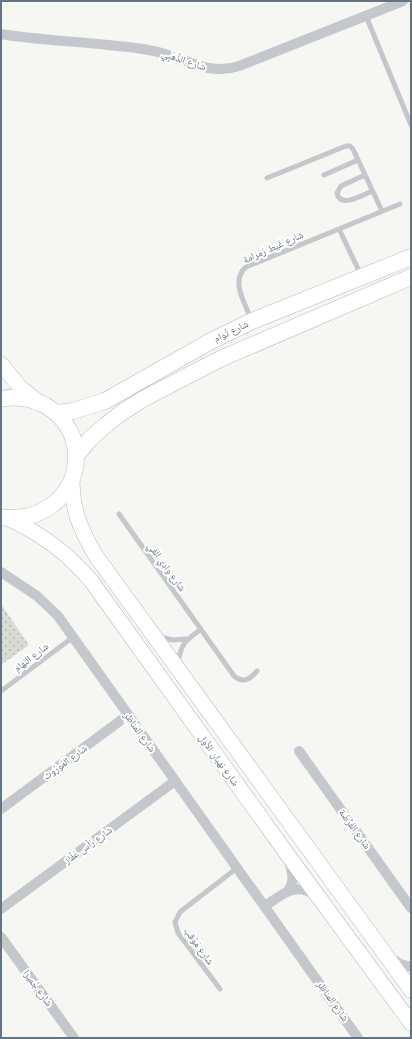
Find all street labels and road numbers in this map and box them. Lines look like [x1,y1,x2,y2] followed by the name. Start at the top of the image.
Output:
[160,47,208,75] street label: شارع الذَّهَبِي
[241,229,306,266] street label: شارع غَيط رَمرامة
[212,318,251,346] street label: شارع تُوام
[144,541,189,595] street label: شارع وادِي الفَي
[12,640,52,675] street label: شارع النَهام
[120,709,158,755] street label: شارع المَناظِر
[196,732,242,789] street label: شارع نهيان الأول
[41,742,90,782] street label: شارع المَورُوث
[336,807,373,852] street label: شارع الفَرْضَة
[61,823,115,867] street label: شارع رَأس عَفَّاز
[181,925,216,968] street label: شارع مَوْقب
[20,968,55,1009] street label: شارع جُميرا
[314,978,351,1024] street label: شارع المَناظِر

